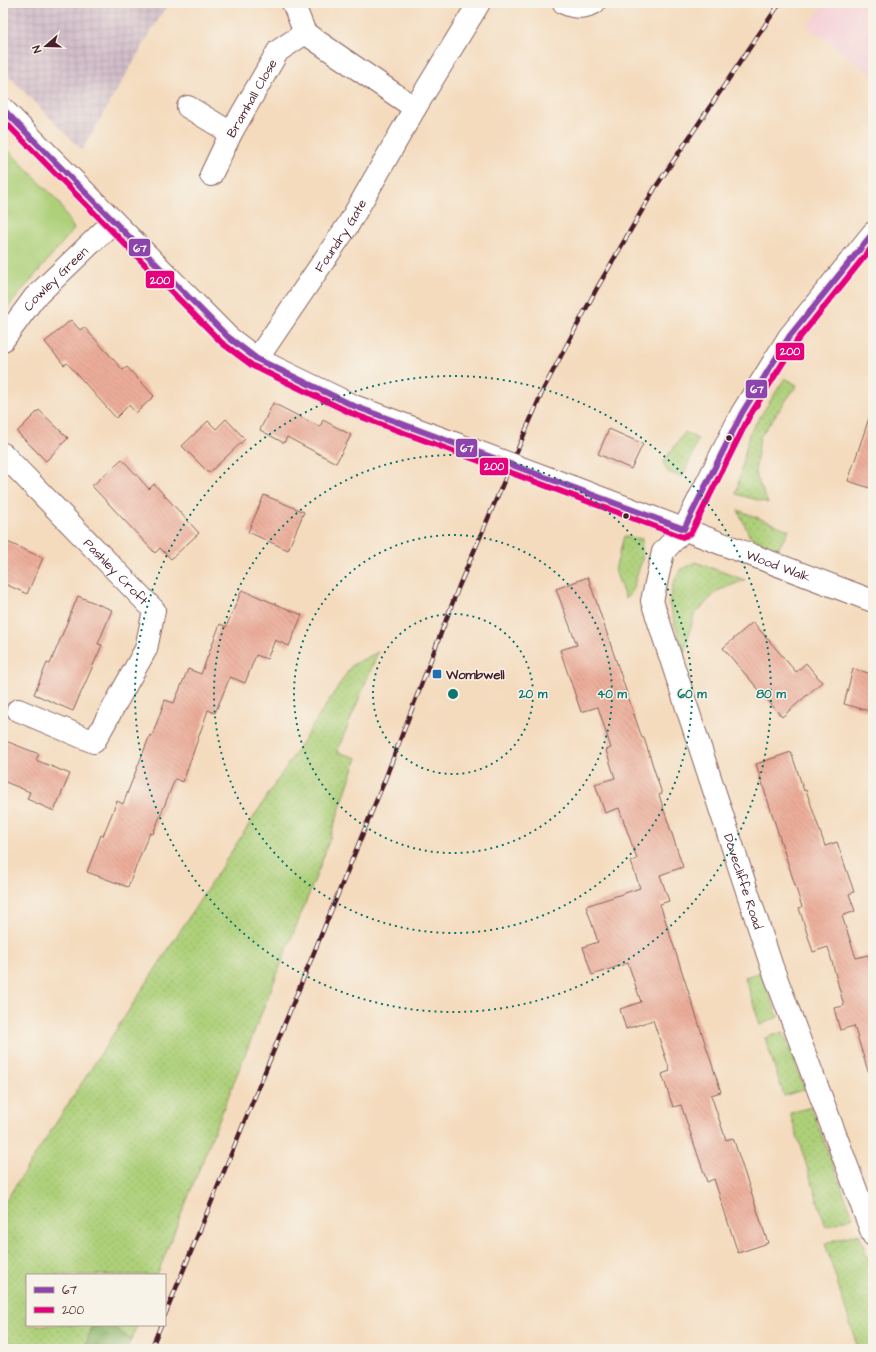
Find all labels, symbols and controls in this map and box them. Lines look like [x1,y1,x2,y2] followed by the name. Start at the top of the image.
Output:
[26,26,66,66] north arrow
[29,43,45,55] text: N
[222,56,282,141] street label: Bramhall Close
[311,196,371,276] street label: Foundry Gate
[128,238,151,257] line badge: 67
[133,241,147,256] text: 67
[19,242,93,315] street label: Cowley Green
[145,270,175,289] line badge: 200
[149,273,170,288] text: 200
[775,342,805,361] line badge: 200
[779,344,800,359] text: 200
[745,379,768,399] line badge: 67
[750,382,764,397] text: 67
[724,433,734,443] unlabelled marker
[455,438,478,458] line badge: 67
[460,441,474,456] text: 67
[479,457,509,476] line badge: 200
[483,459,504,474] text: 200
[621,511,631,521] unlabelled marker
[79,535,153,610] street label: Pashley Croft
[743,546,813,587] street label: Wood Walk
[445,666,505,684] place label: Wombwell
[431,668,443,680] marker: Wombwell
[518,686,548,703] text: 20 m
[597,686,628,703] text: 40 m
[677,686,707,703] text: 60 m
[756,686,786,703] text: 80 m
[446,687,460,701] centre of rings
[719,832,767,932] street label: Dovecliffe Road
[26,1274,166,1326] legend
[62,1282,78,1299] text: 67
[62,1302,84,1319] text: 200

